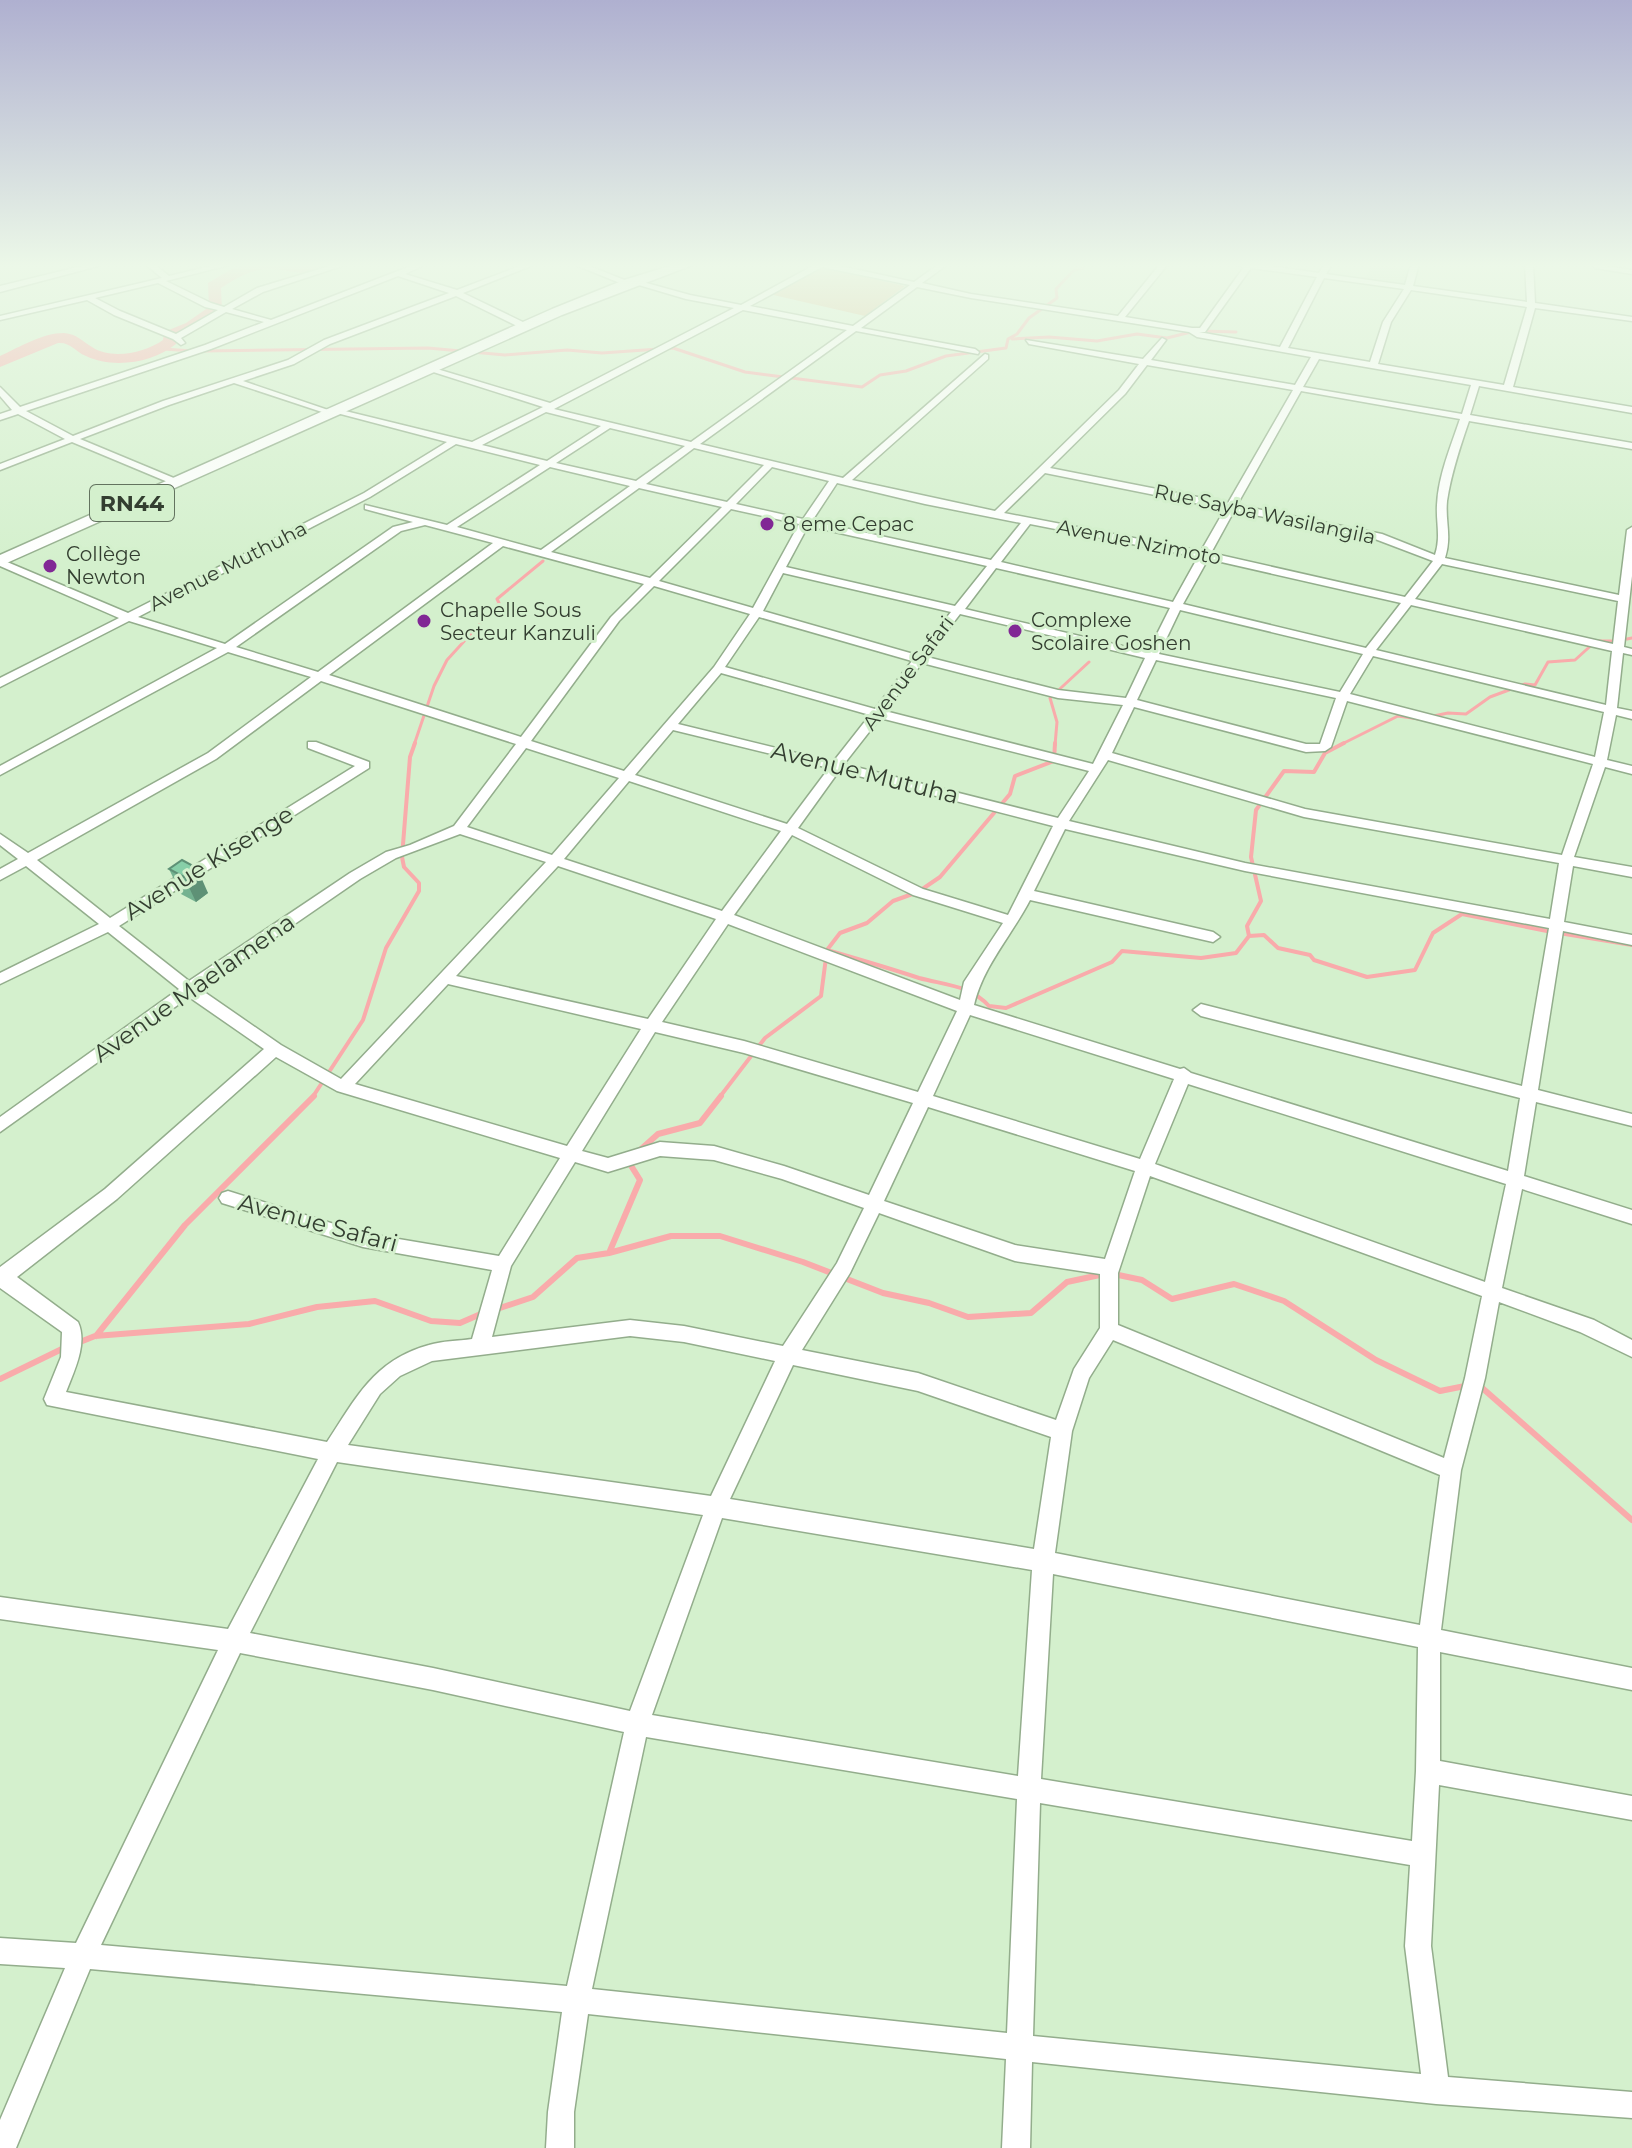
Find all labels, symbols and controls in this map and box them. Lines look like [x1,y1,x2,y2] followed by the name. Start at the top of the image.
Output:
[1152,479,1378,549] street label: Rue Sayba Wasilangila
[90,485,174,521] road number: RN44
[783,512,914,536] place label: 8 eme Cepac
[1055,514,1223,570] street label: Avenue Nzimoto
[758,515,776,533] marker: 8 eme Cepac
[145,516,311,616] street label: Avenue Muthuha
[66,542,146,589] place label: Collège Newton
[41,557,59,575] marker: Collège Newton
[440,598,596,645] place label: Chapelle Sous Secteur Kanzuli
[1031,608,1191,655] place label: Complexe Scolaire Goshen
[857,611,959,735] street label: Avenue Safari
[415,612,433,630] marker: Chapelle Sous Secteur Kanzuli
[1006,622,1024,640] marker: Complexe Scolaire Goshen
[768,735,962,810] street label: Avenue Mutuha
[119,799,299,926] street label: Avenue Kisenge
[87,907,300,1068] street label: Avenue Maelamena
[235,1187,401,1258] street label: Avenue Safari

